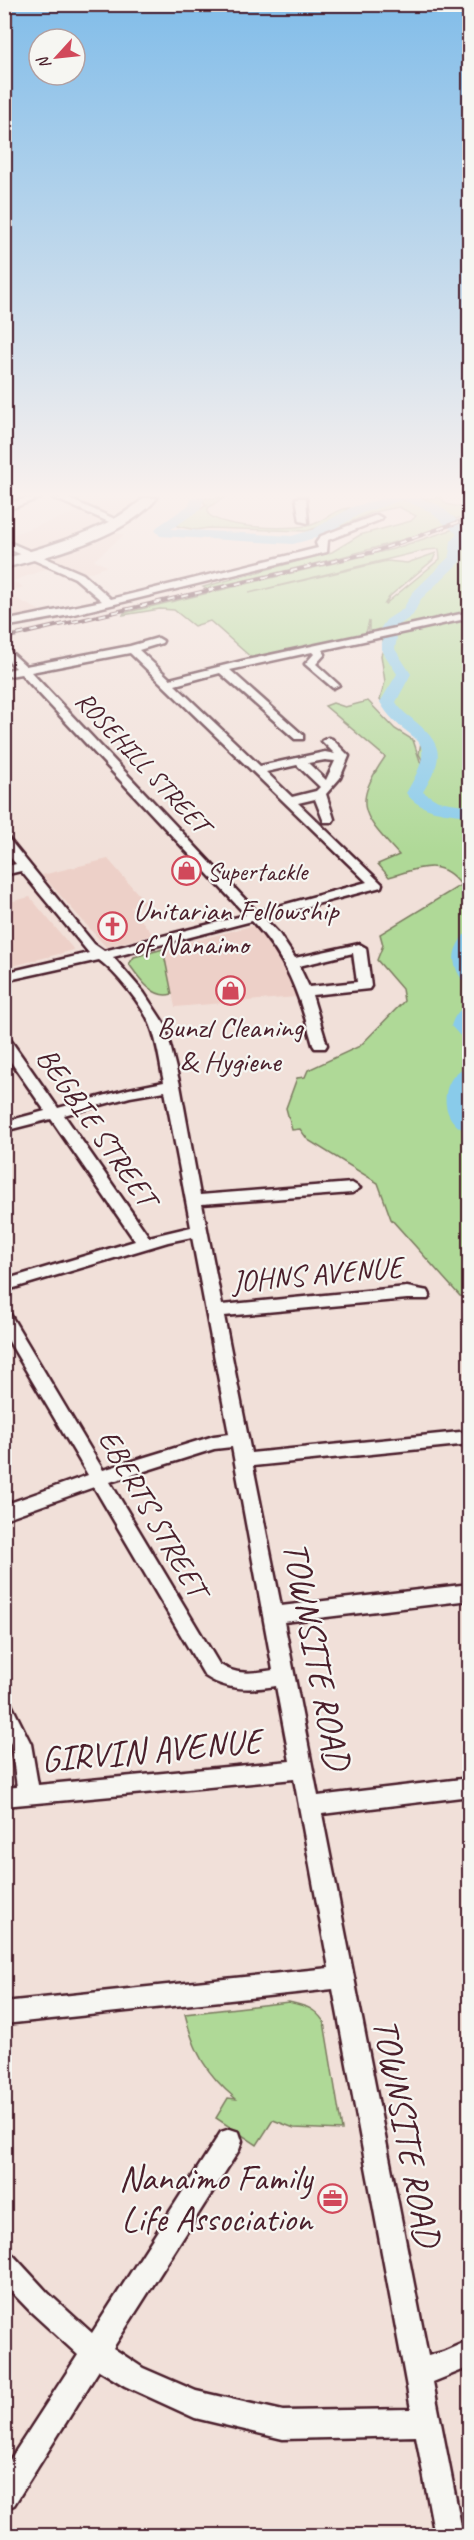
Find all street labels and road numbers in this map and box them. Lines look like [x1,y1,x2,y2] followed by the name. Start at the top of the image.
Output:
[68,685,222,845] street label: ROSEHILL STREET
[28,1040,169,1219] street label: BEGBIE STREET
[228,1247,407,1301] street label: JOHNS AVENUE
[90,1423,220,1610] street label: EBERTS STREET
[272,1538,362,1776] street label: TOWNSITE ROAD
[39,1717,267,1783] street label: GIRVIN AVENUE
[362,2015,452,2253] street label: TOWNSITE ROAD

